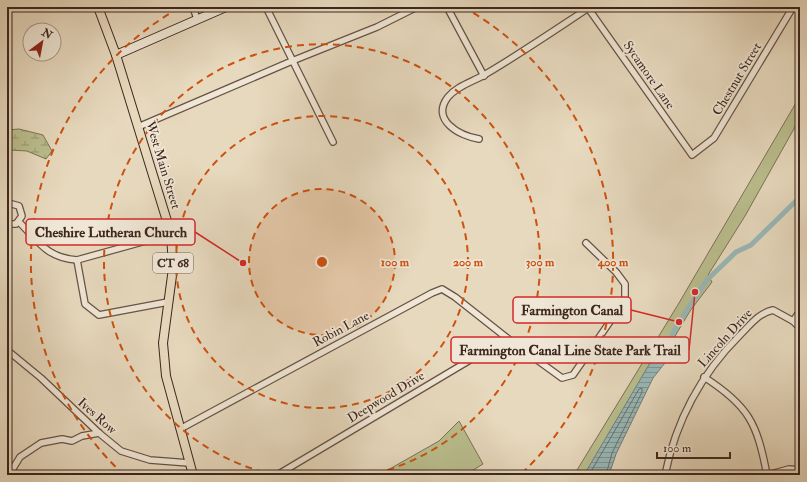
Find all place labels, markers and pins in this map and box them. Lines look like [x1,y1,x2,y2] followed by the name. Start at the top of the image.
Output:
[26,219,195,245] callout: Cheshire Lutheran Church
[315,255,329,269] centre of rings
[513,297,631,323] callout: Farmington Canal
[451,337,689,363] callout: Farmington Canal Line State Park Trail

